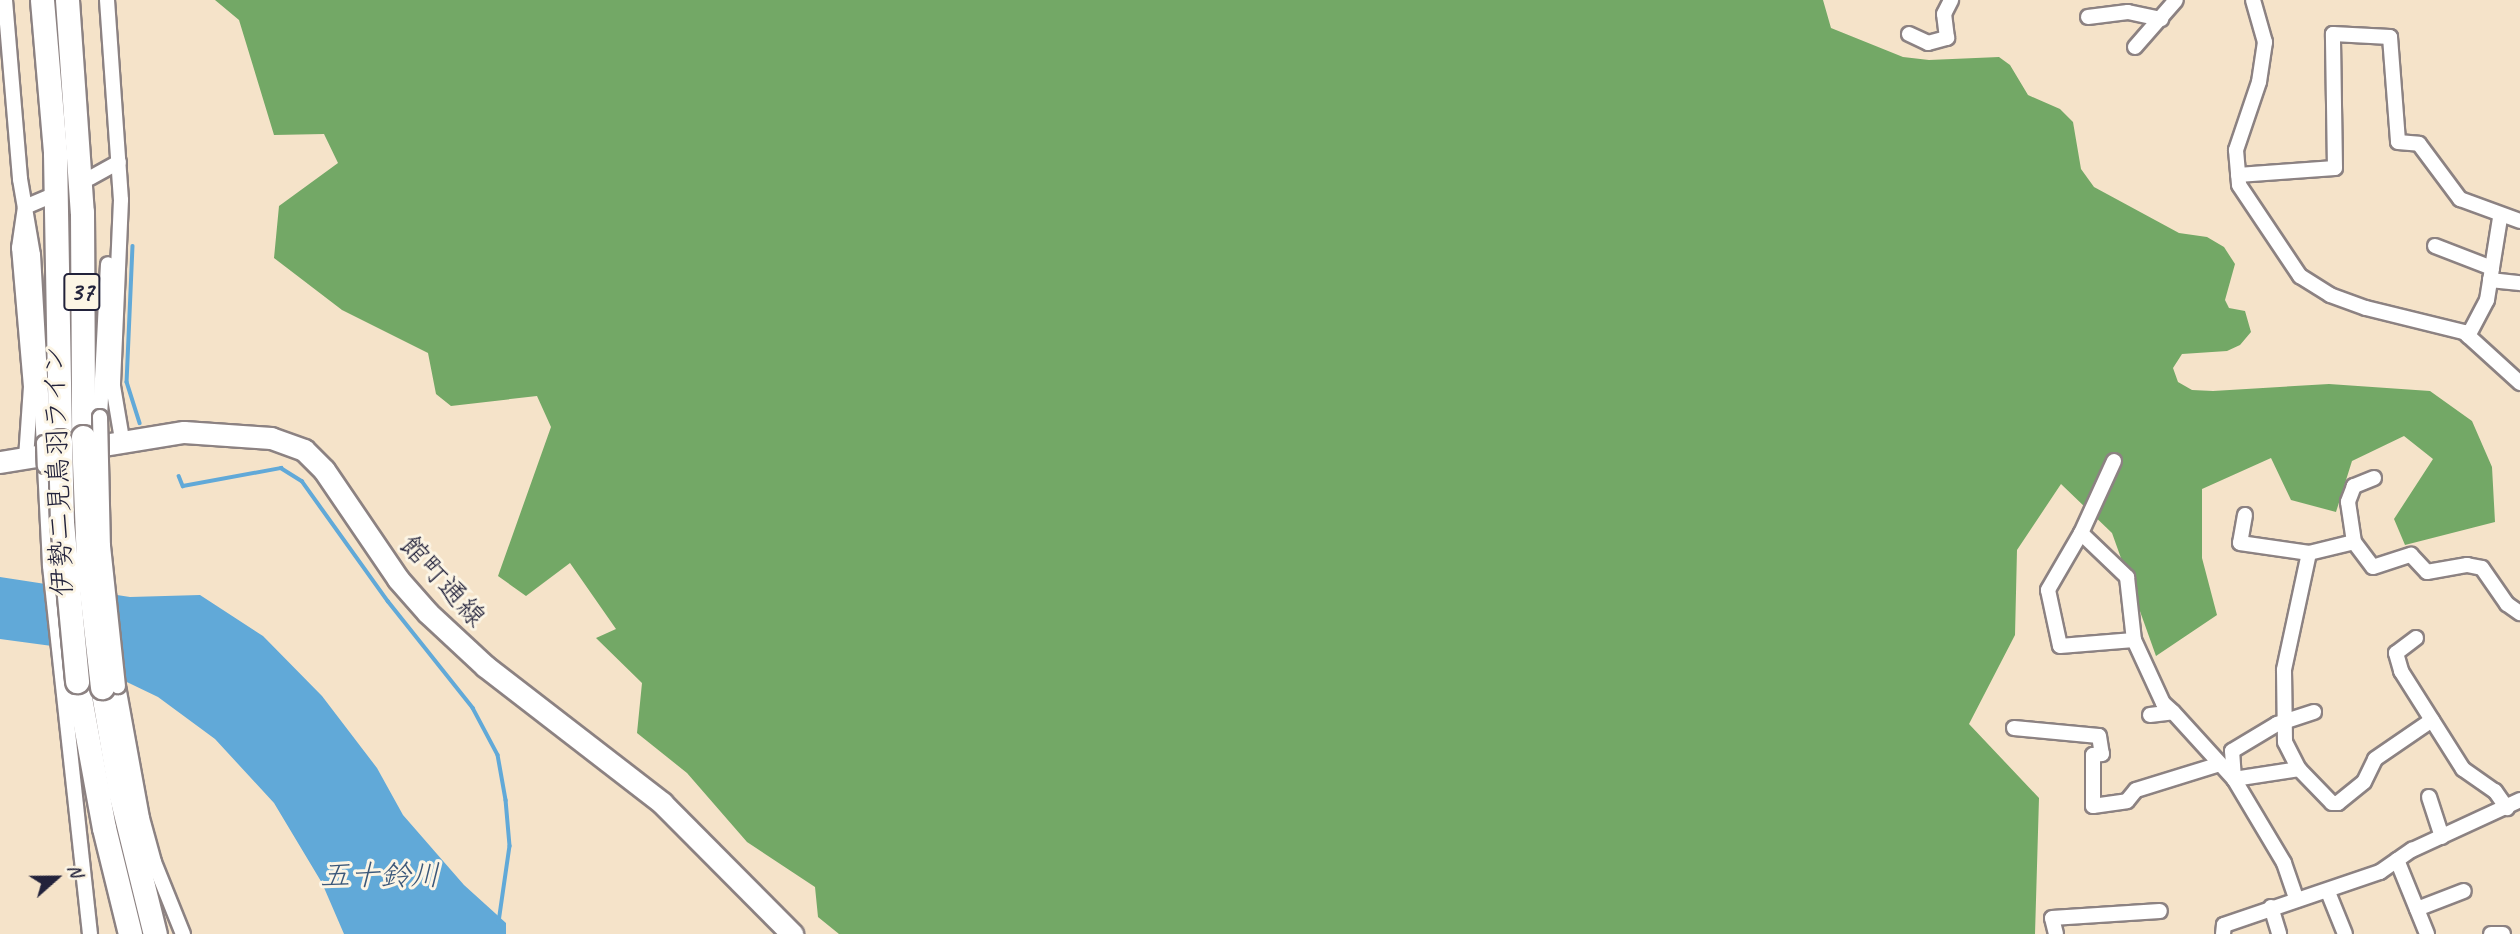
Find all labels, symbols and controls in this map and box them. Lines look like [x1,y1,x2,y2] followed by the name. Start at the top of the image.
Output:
[63,270,101,314] road number: 37
[37,344,79,598] street label: 伊勢二見鳥羽ライン
[393,528,493,634] street label: 館町通線
[21,843,91,913] north arrow
[320,857,440,893] water label: 五十鈴川
[62,861,89,880] text: N

